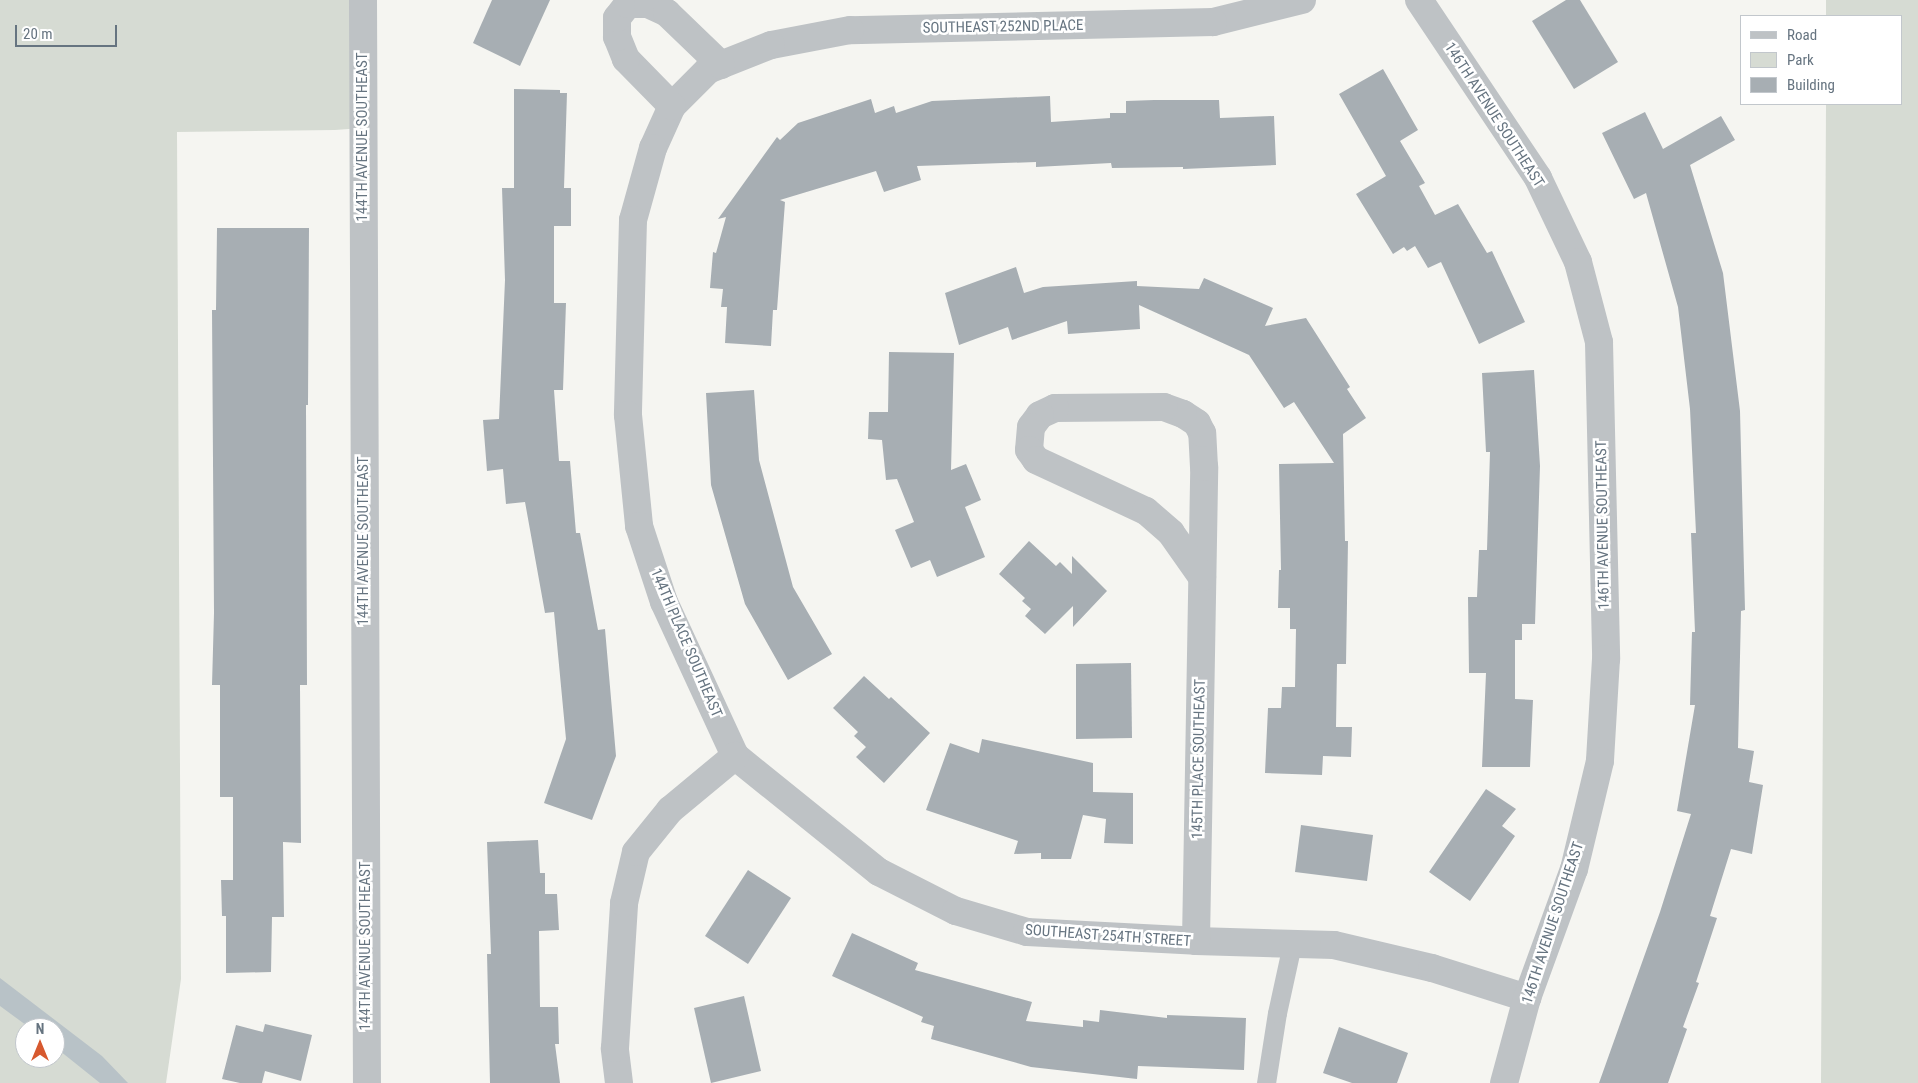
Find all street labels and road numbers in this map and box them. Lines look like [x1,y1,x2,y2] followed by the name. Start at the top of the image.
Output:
[922,17,1084,37] street label: SOUTHEAST 252ND PLACE
[1440,39,1548,191] street label: 146TH AVENUE SOUTHEAST
[354,52,372,222] street label: 144TH AVENUE SOUTHEAST
[1593,440,1613,610] street label: 146TH AVENUE SOUTHEAST
[355,456,373,626] street label: 144TH AVENUE SOUTHEAST
[646,566,726,720] street label: 144TH PLACE SOUTHEAST
[1189,679,1209,839] street label: 145TH PLACE SOUTHEAST
[1518,840,1588,1006] street label: 146TH AVENUE SOUTHEAST
[357,861,375,1031] street label: 144TH AVENUE SOUTHEAST
[1024,921,1192,951] street label: SOUTHEAST 254TH STREET

